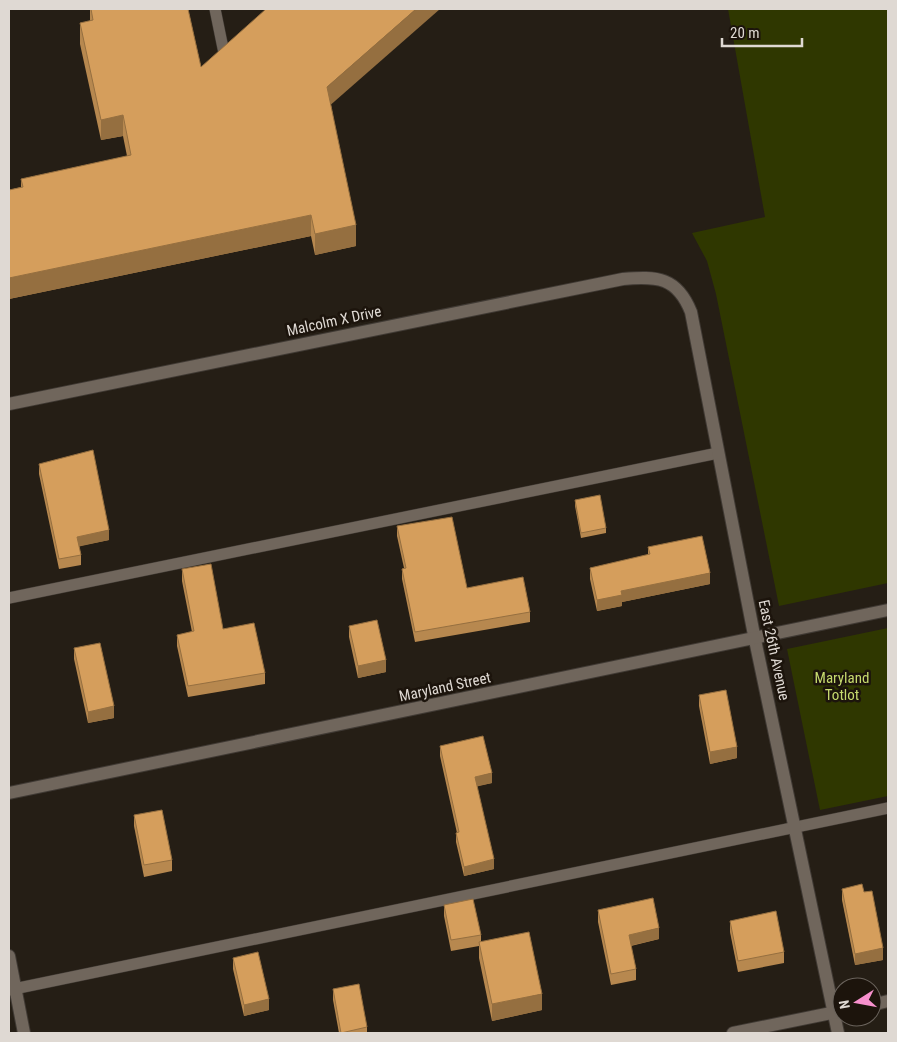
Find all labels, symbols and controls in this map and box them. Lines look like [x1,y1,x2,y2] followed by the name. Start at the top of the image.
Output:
[722,15,802,47] scale bar
[730,24,760,42] text: 20 m
[285,302,383,340] street label: Malcolm X Drive
[755,598,793,702] street label: East 26th Avenue
[397,668,493,706] street label: Maryland Street
[815,669,869,704] park label: Maryland Totlot
[832,977,882,1027] north arrow
[836,999,853,1010] text: N

